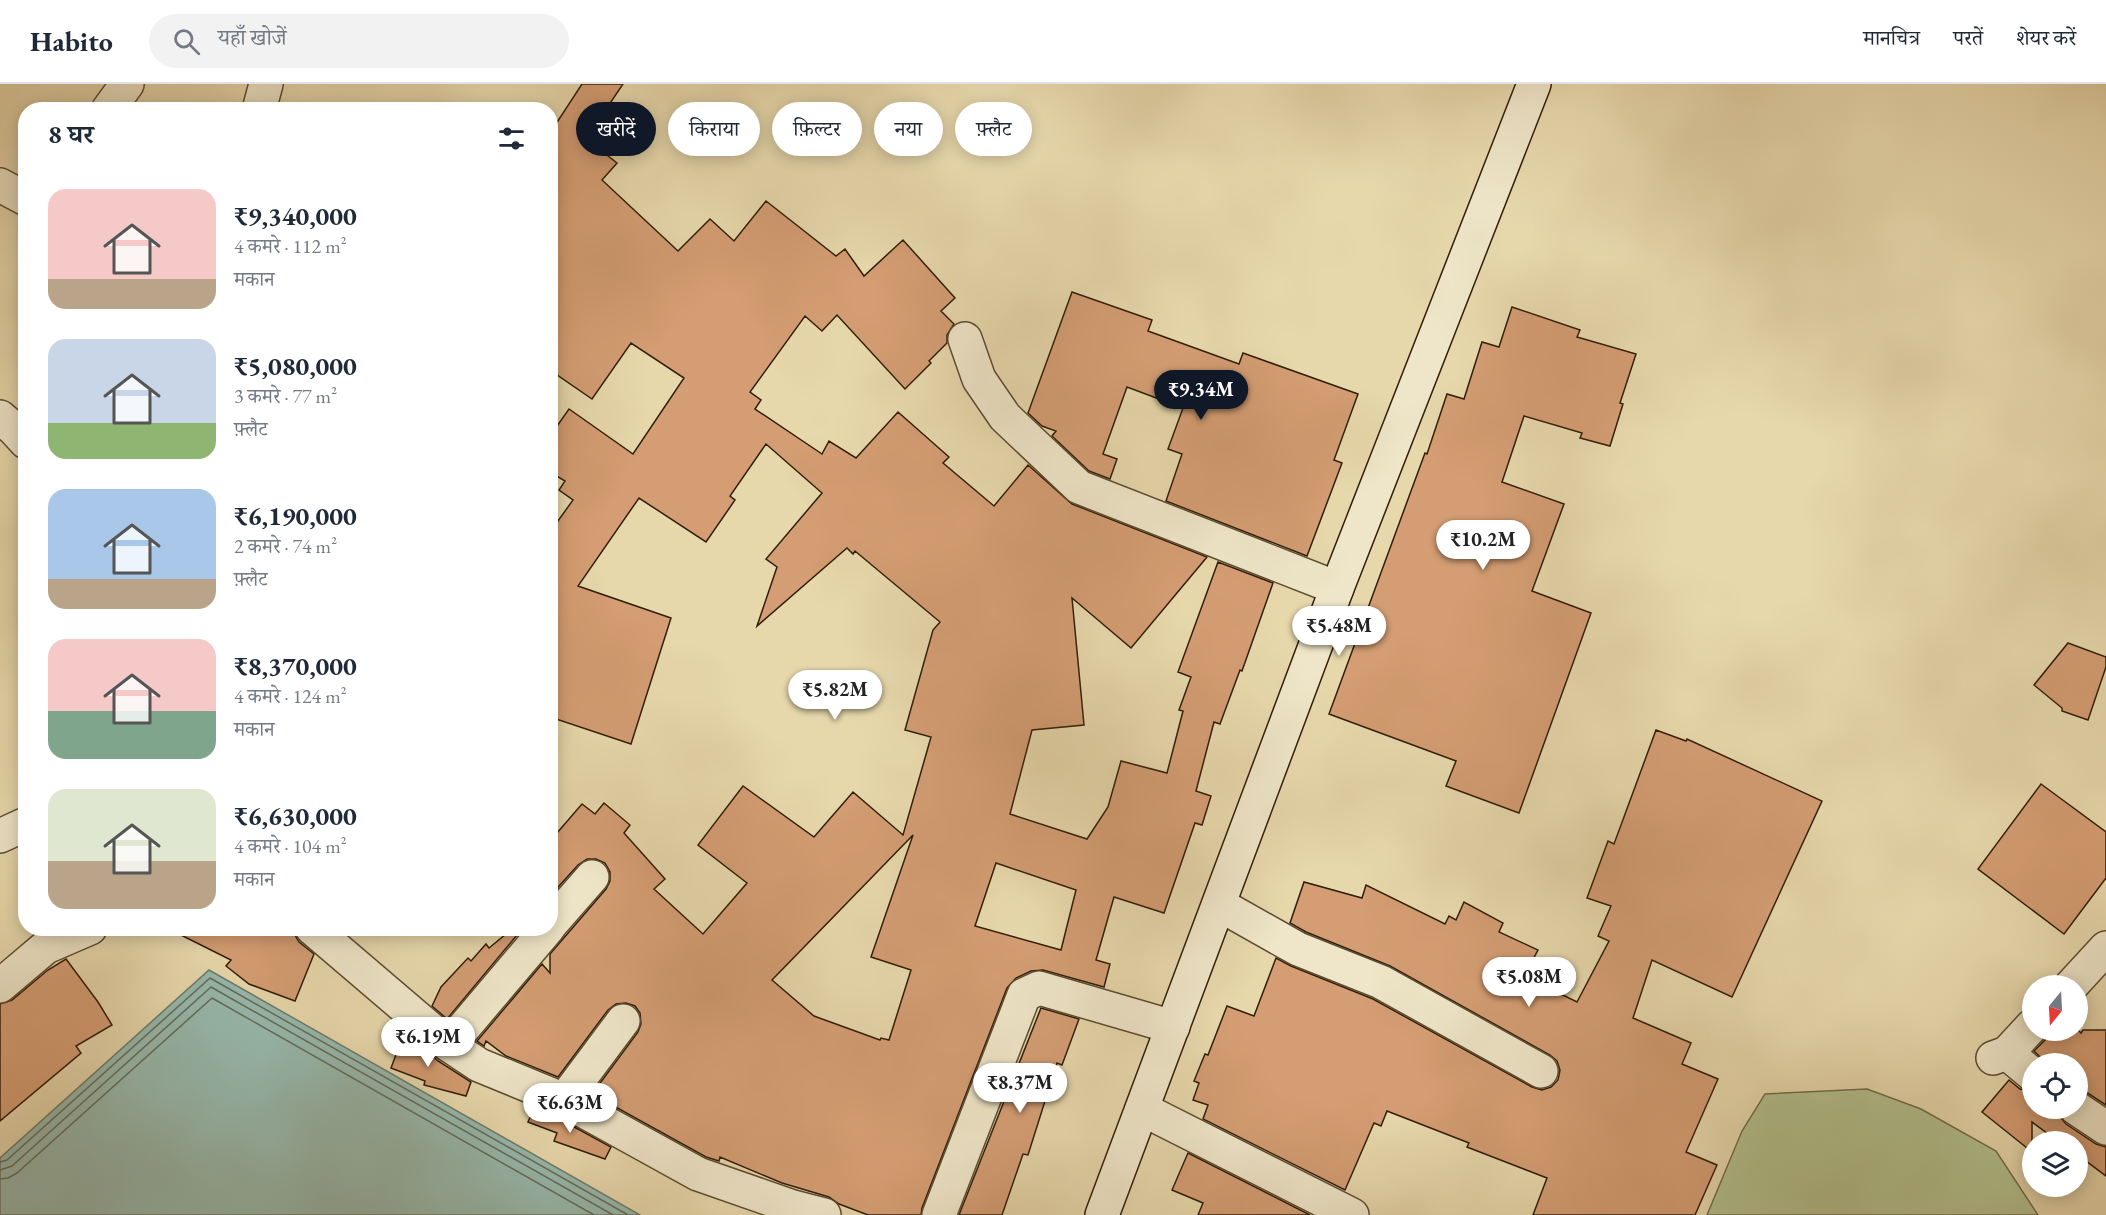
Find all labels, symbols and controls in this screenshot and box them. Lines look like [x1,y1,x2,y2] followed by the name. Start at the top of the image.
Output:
[149,14,569,68] search box
[30,23,113,59] text: Habito
[218,23,287,52] text: यहाँ खोजें
[1863,24,1920,51] text: मानचित्र
[1953,24,1983,51] text: परतें
[2016,24,2076,51] text: शेयर करें
[170,25,203,58] icon: search
[576,102,656,156] chip: खरीदें
[668,102,760,156] chip: किराया
[772,102,862,156] chip: फ़िल्टर
[874,102,943,156] chip: नया
[955,102,1032,156] chip: फ़्लैट
[48,117,94,151] text: 8 घर
[495,122,528,155] icon: filters
[234,199,357,233] text: ₹9,340,000
[96,213,168,285] icon: home
[234,233,347,259] text: 4 कमरे · 112 m²
[234,266,275,292] text: मकान
[234,349,357,383] text: ₹5,080,000
[96,363,168,435] icon: home
[1152,370,1250,421] pin: ₹9.34M
[1168,376,1234,402] text: ₹9.34M
[234,383,337,409] text: 3 कमरे · 77 m²
[234,416,267,442] text: फ़्लैट
[234,499,357,533] text: ₹6,190,000
[96,513,168,585] icon: home
[1434,520,1532,571] pin: ₹10.2M
[1450,526,1516,552] text: ₹10.2M
[234,533,337,559] text: 2 कमरे · 74 m²
[234,566,267,592] text: फ़्लैट
[1290,606,1388,657] pin: ₹5.48M
[1306,612,1372,638] text: ₹5.48M
[234,649,357,683] text: ₹8,370,000
[96,663,168,735] icon: home
[786,670,884,721] pin: ₹5.82M
[802,676,868,702] text: ₹5.82M
[234,683,347,709] text: 4 कमरे · 124 m²
[234,716,275,742] text: मकान
[234,799,357,833] text: ₹6,630,000
[96,813,168,885] icon: home
[234,833,347,859] text: 4 कमरे · 104 m²
[234,866,275,892] text: मकान
[1480,957,1578,1008] pin: ₹5.08M
[1496,963,1562,989] text: ₹5.08M
[2022,975,2088,1041] north arrow
[2022,975,2088,1197] map controls
[379,1017,477,1068] pin: ₹6.19M
[395,1023,461,1049] text: ₹6.19M
[2022,1053,2088,1119] button: locate
[971,1063,1069,1114] pin: ₹8.37M
[987,1069,1053,1095] text: ₹8.37M
[521,1083,619,1134] pin: ₹6.63M
[537,1089,603,1115] text: ₹6.63M
[2022,1131,2088,1197] button: layers

